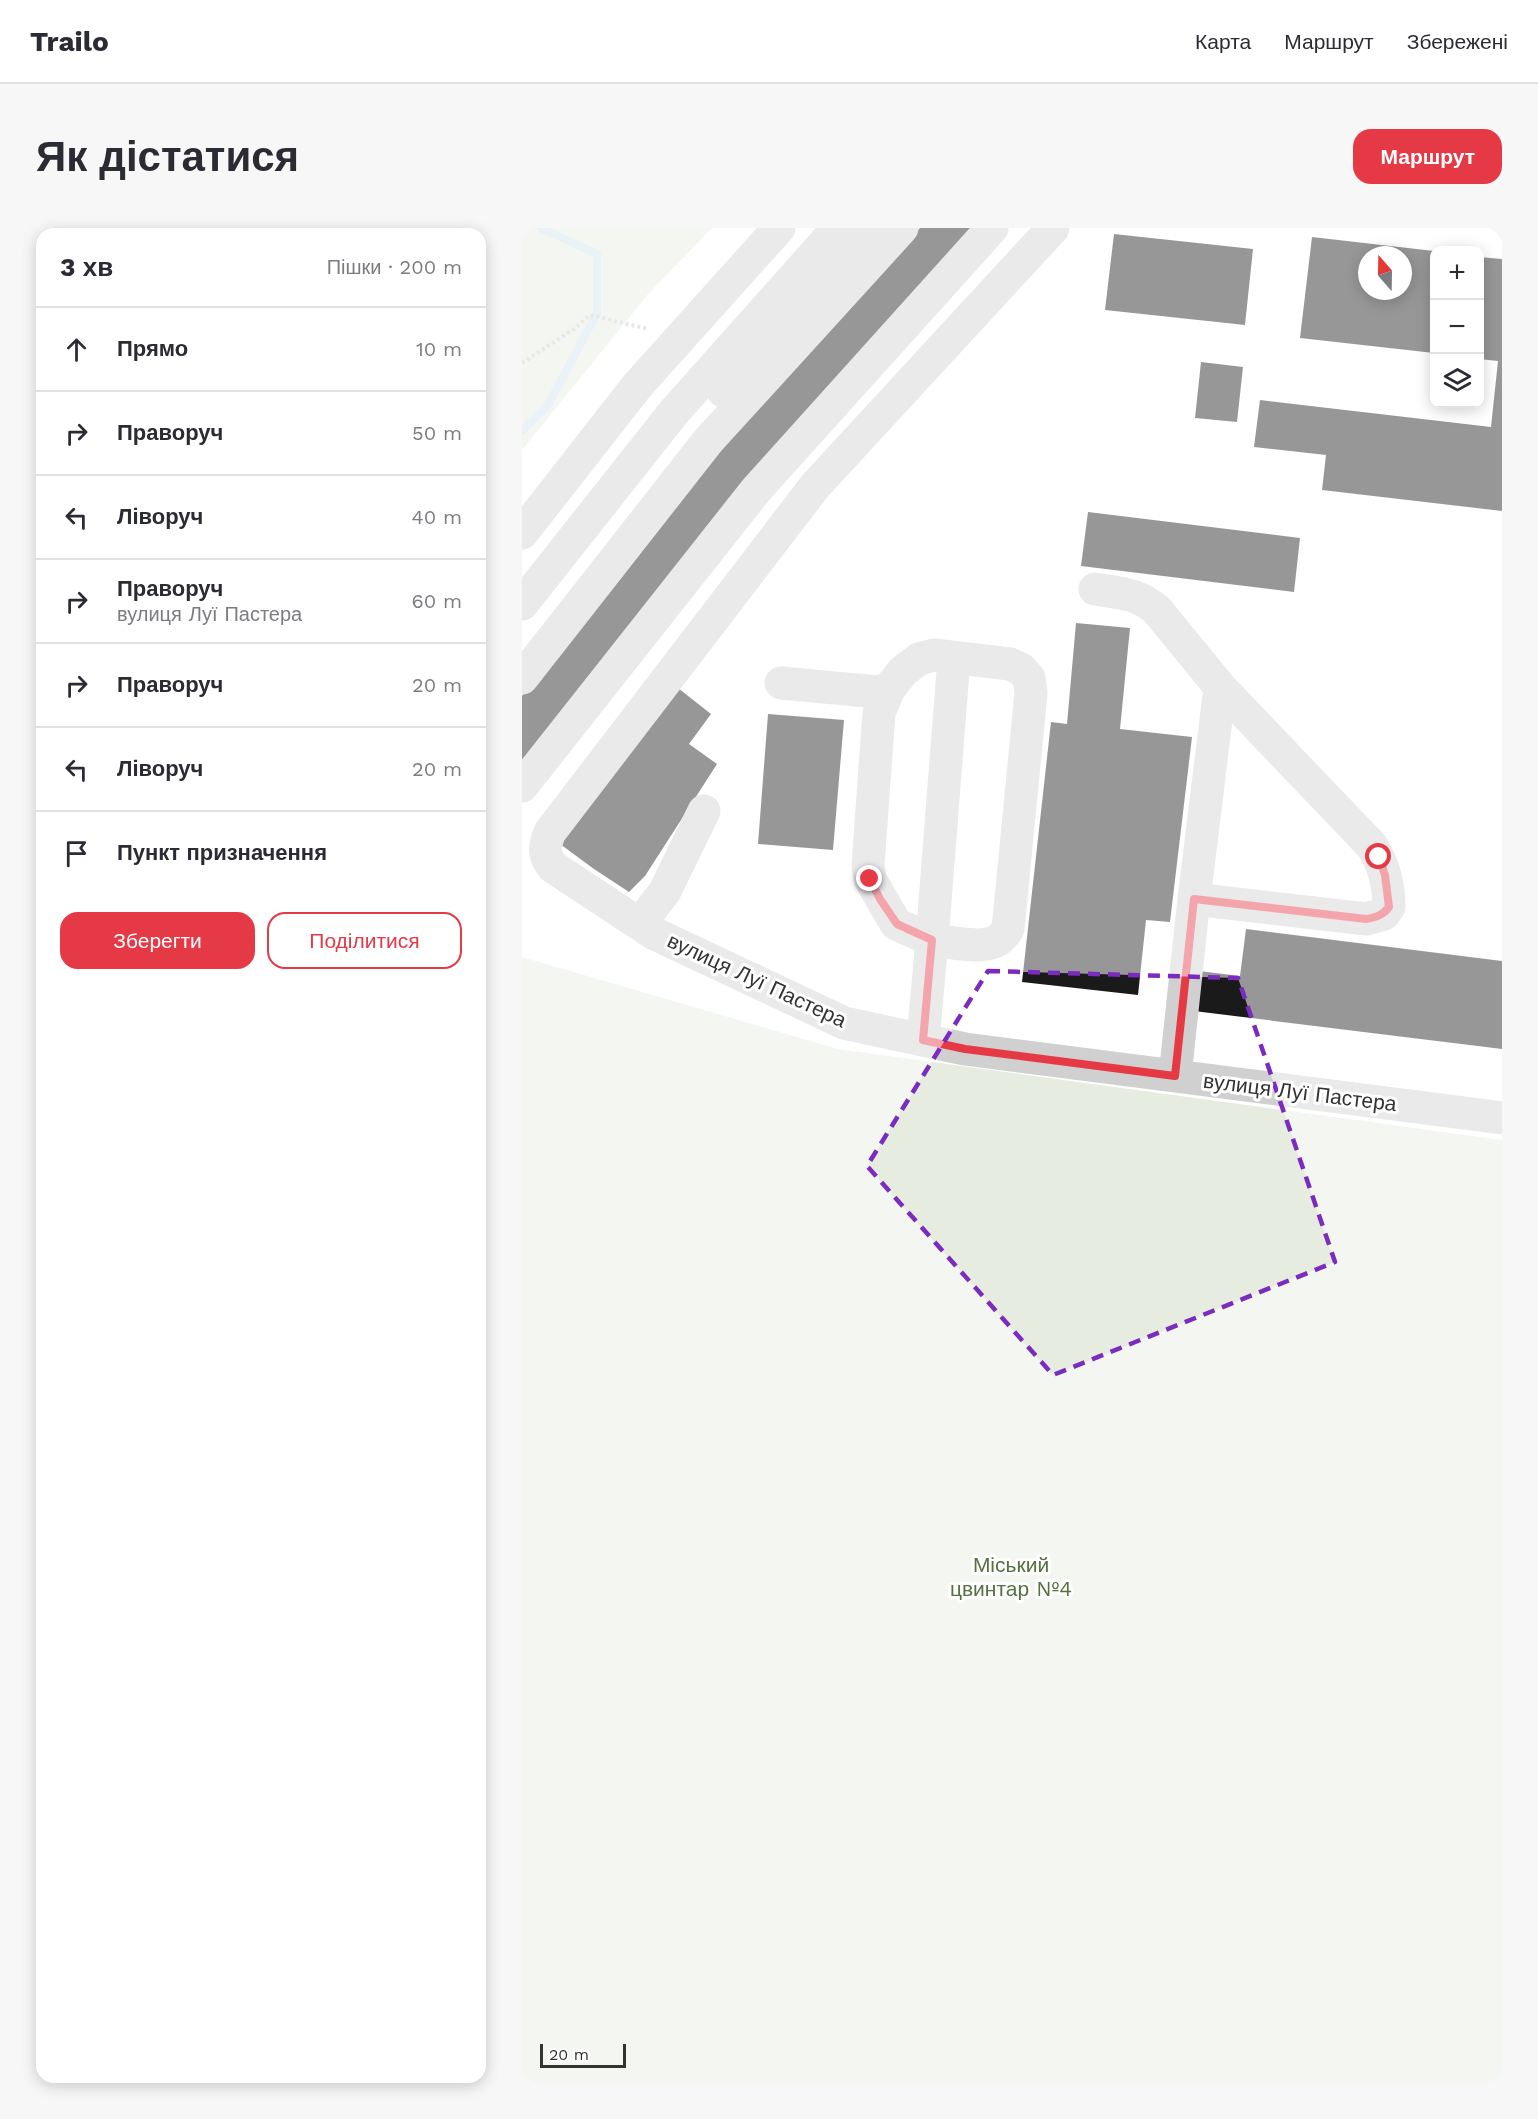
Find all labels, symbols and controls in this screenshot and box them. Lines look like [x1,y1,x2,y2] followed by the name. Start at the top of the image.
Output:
[30,25,109,58] text: Trailo
[1195,29,1251,54] text: Карта
[1284,29,1374,54] text: Маршрут
[1407,29,1508,54] text: Збережені
[1353,129,1502,184] button: Маршрут
[36,132,299,181] text: Як дістатися
[1358,246,1412,300] north arrow
[1430,246,1484,408] map controls
[1430,246,1484,300] button: +
[60,252,113,282] text: 3 хв
[327,255,462,279] text: Пішки · 200 m
[1430,300,1484,354] button: −
[60,333,93,366] icon: ahead
[117,336,188,361] text: Прямо
[416,337,462,361] text: 10 m
[1430,354,1484,408] button: layers
[60,417,93,450] icon: right
[117,420,223,445] text: Праворуч
[412,421,462,445] text: 50 m
[60,501,93,534] icon: left
[117,504,203,529] text: Ліворуч
[411,505,462,529] text: 40 m
[117,576,223,601] text: Праворуч
[60,585,93,618] icon: right
[412,589,462,613] text: 60 m
[117,602,302,626] text: вулиця Луї Пастера
[60,669,93,702] icon: right
[117,672,223,697] text: Праворуч
[412,673,462,697] text: 20 m
[60,753,93,786] icon: left
[117,756,203,781] text: Ліворуч
[412,757,462,781] text: 20 m
[60,837,93,870] icon: arrive
[117,840,327,865] text: Пункт призначення
[1365,843,1391,869] route start
[856,865,882,891] route end
[60,912,255,969] button: Зберегти
[267,912,462,969] button: Поділитися
[664,928,851,1033] street label: вулиця Луї Пастера
[1202,1068,1398,1116] street label: вулиця Луї Пастера
[950,1552,1072,1601] park label: Міський цвинтар №4
[540,2041,626,2068] scale bar
[549,2045,589,2064] text: 20 m

